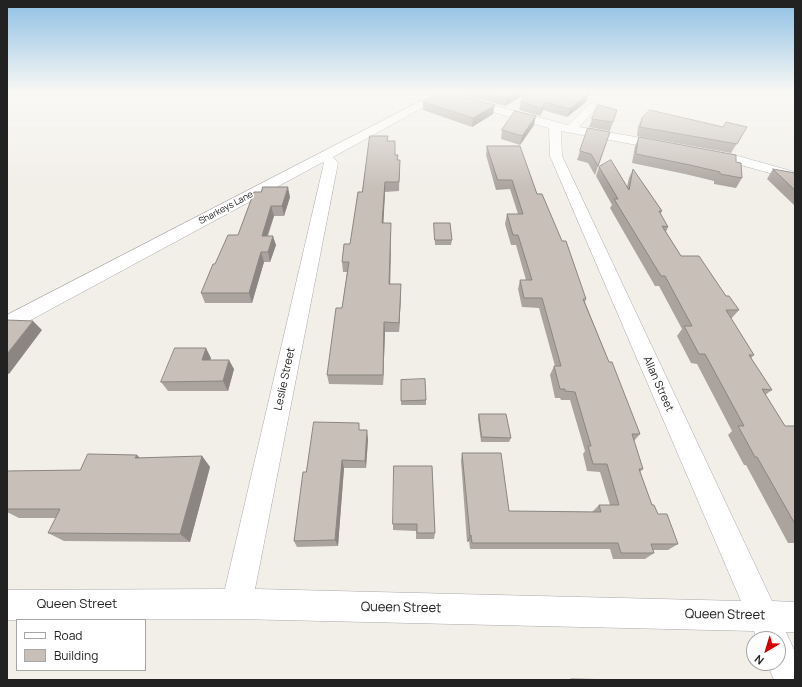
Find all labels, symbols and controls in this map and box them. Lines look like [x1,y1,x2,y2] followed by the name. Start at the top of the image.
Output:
[197,189,255,227] street label: Sharkeys Lane
[272,346,298,412] street label: Leslie Street
[640,354,676,414] street label: Allan Street
[37,596,117,612] street label: Queen Street
[361,599,441,617] street label: Queen Street
[685,606,765,624] street label: Queen Street
[16,619,146,671] legend
[54,627,82,644] text: Road
[746,631,786,671] north arrow
[54,647,98,664] text: Building
[751,652,767,668] text: N

